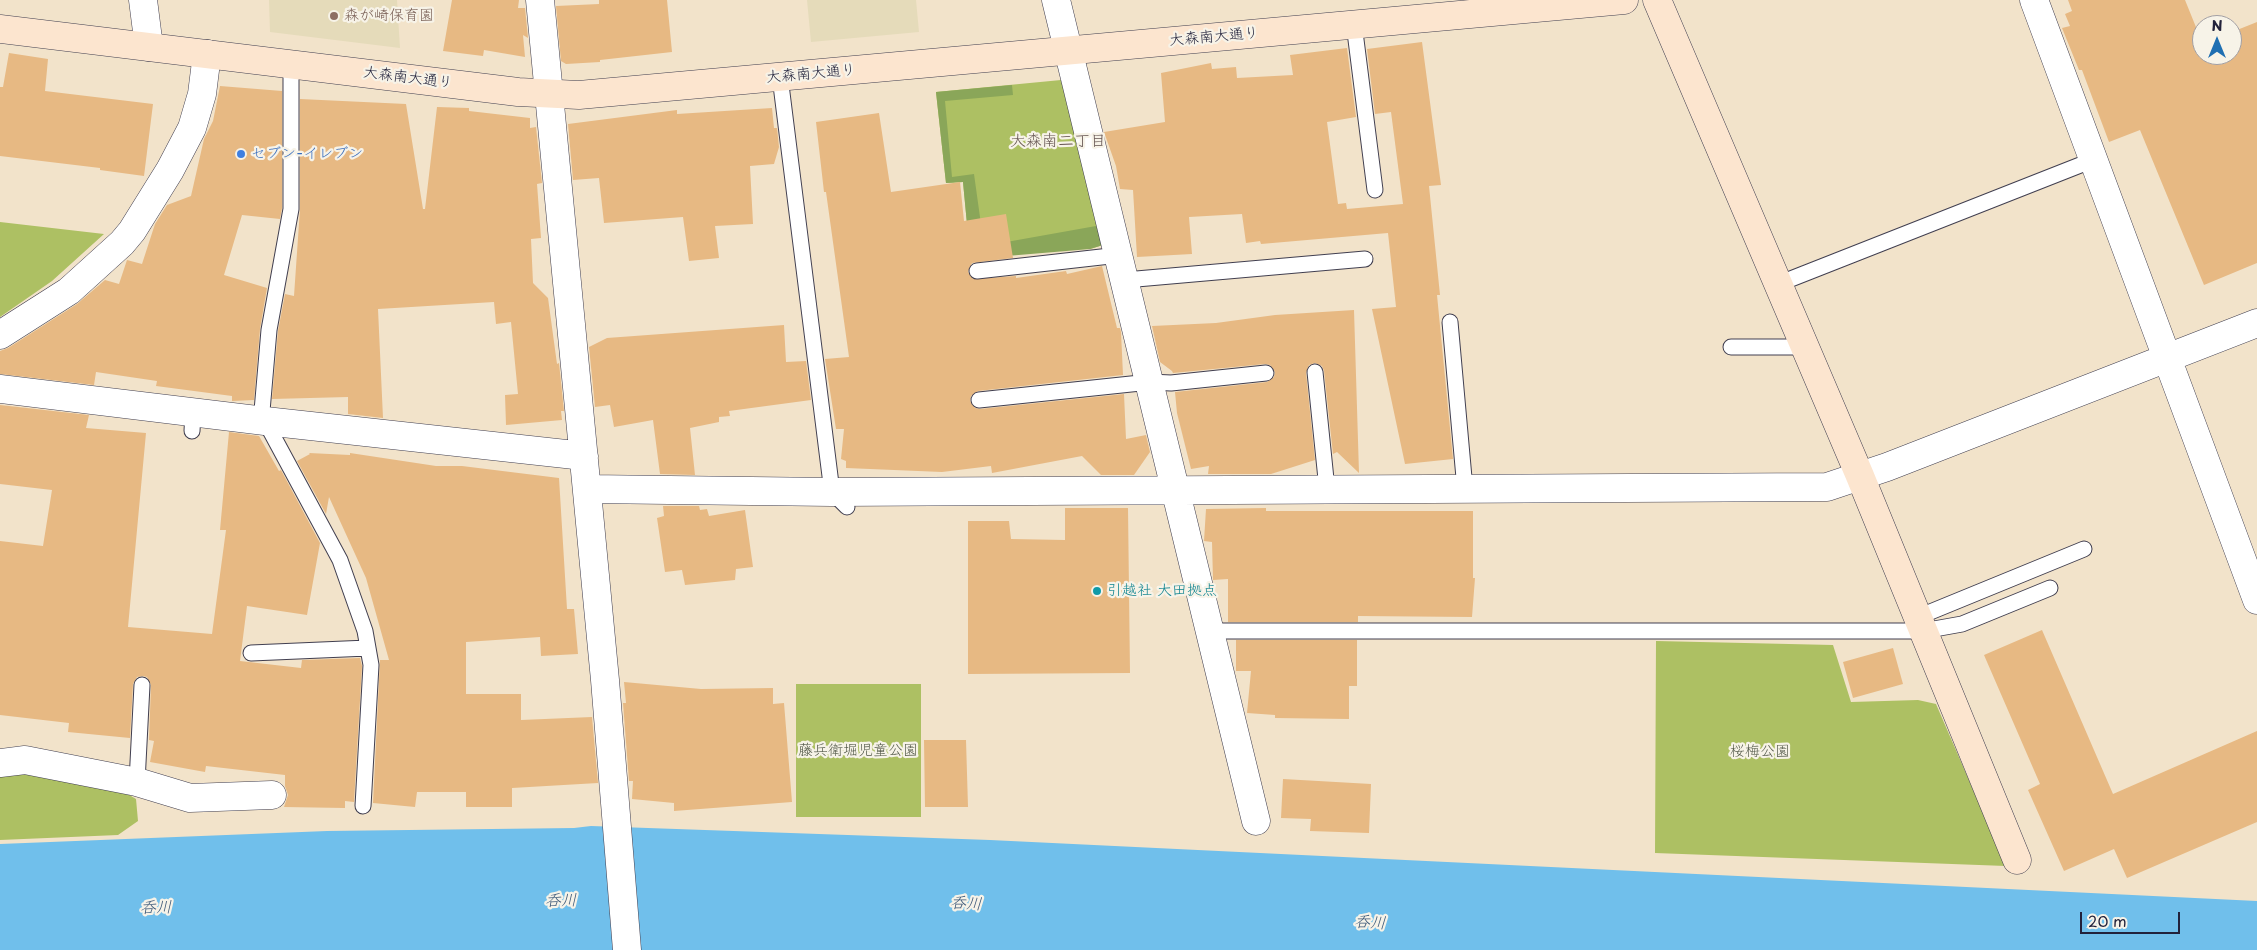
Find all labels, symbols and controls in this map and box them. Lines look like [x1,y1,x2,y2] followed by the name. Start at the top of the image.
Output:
[344,7,434,25] place label: 森が崎保育園
[328,10,340,22] marker: 森が崎保育園
[2192,15,2242,65] north arrow
[2211,15,2223,36] text: N
[1168,24,1260,50] street label: 大森南大通り
[765,61,857,87] street label: 大森南大通り
[362,64,454,92] street label: 大森南大通り
[1010,132,1106,152] district label: 大森南二丁目
[251,145,363,163] place label: セブン-イレブン
[235,148,247,160] marker: セブン-イレブン
[1107,582,1217,600] place label: 引越社 大田拠点
[1091,585,1103,597] marker: 引越社 大田拠点
[798,742,918,760] park label: 藤兵衛堀児童公園
[1730,743,1790,761] park label: 桜梅公園
[545,891,577,911] water label: 呑川
[950,894,982,914] water label: 呑川
[140,898,172,918] water label: 呑川
[2082,902,2182,934] scale bar
[2088,909,2127,932] text: 20 m
[1354,913,1386,933] water label: 呑川

